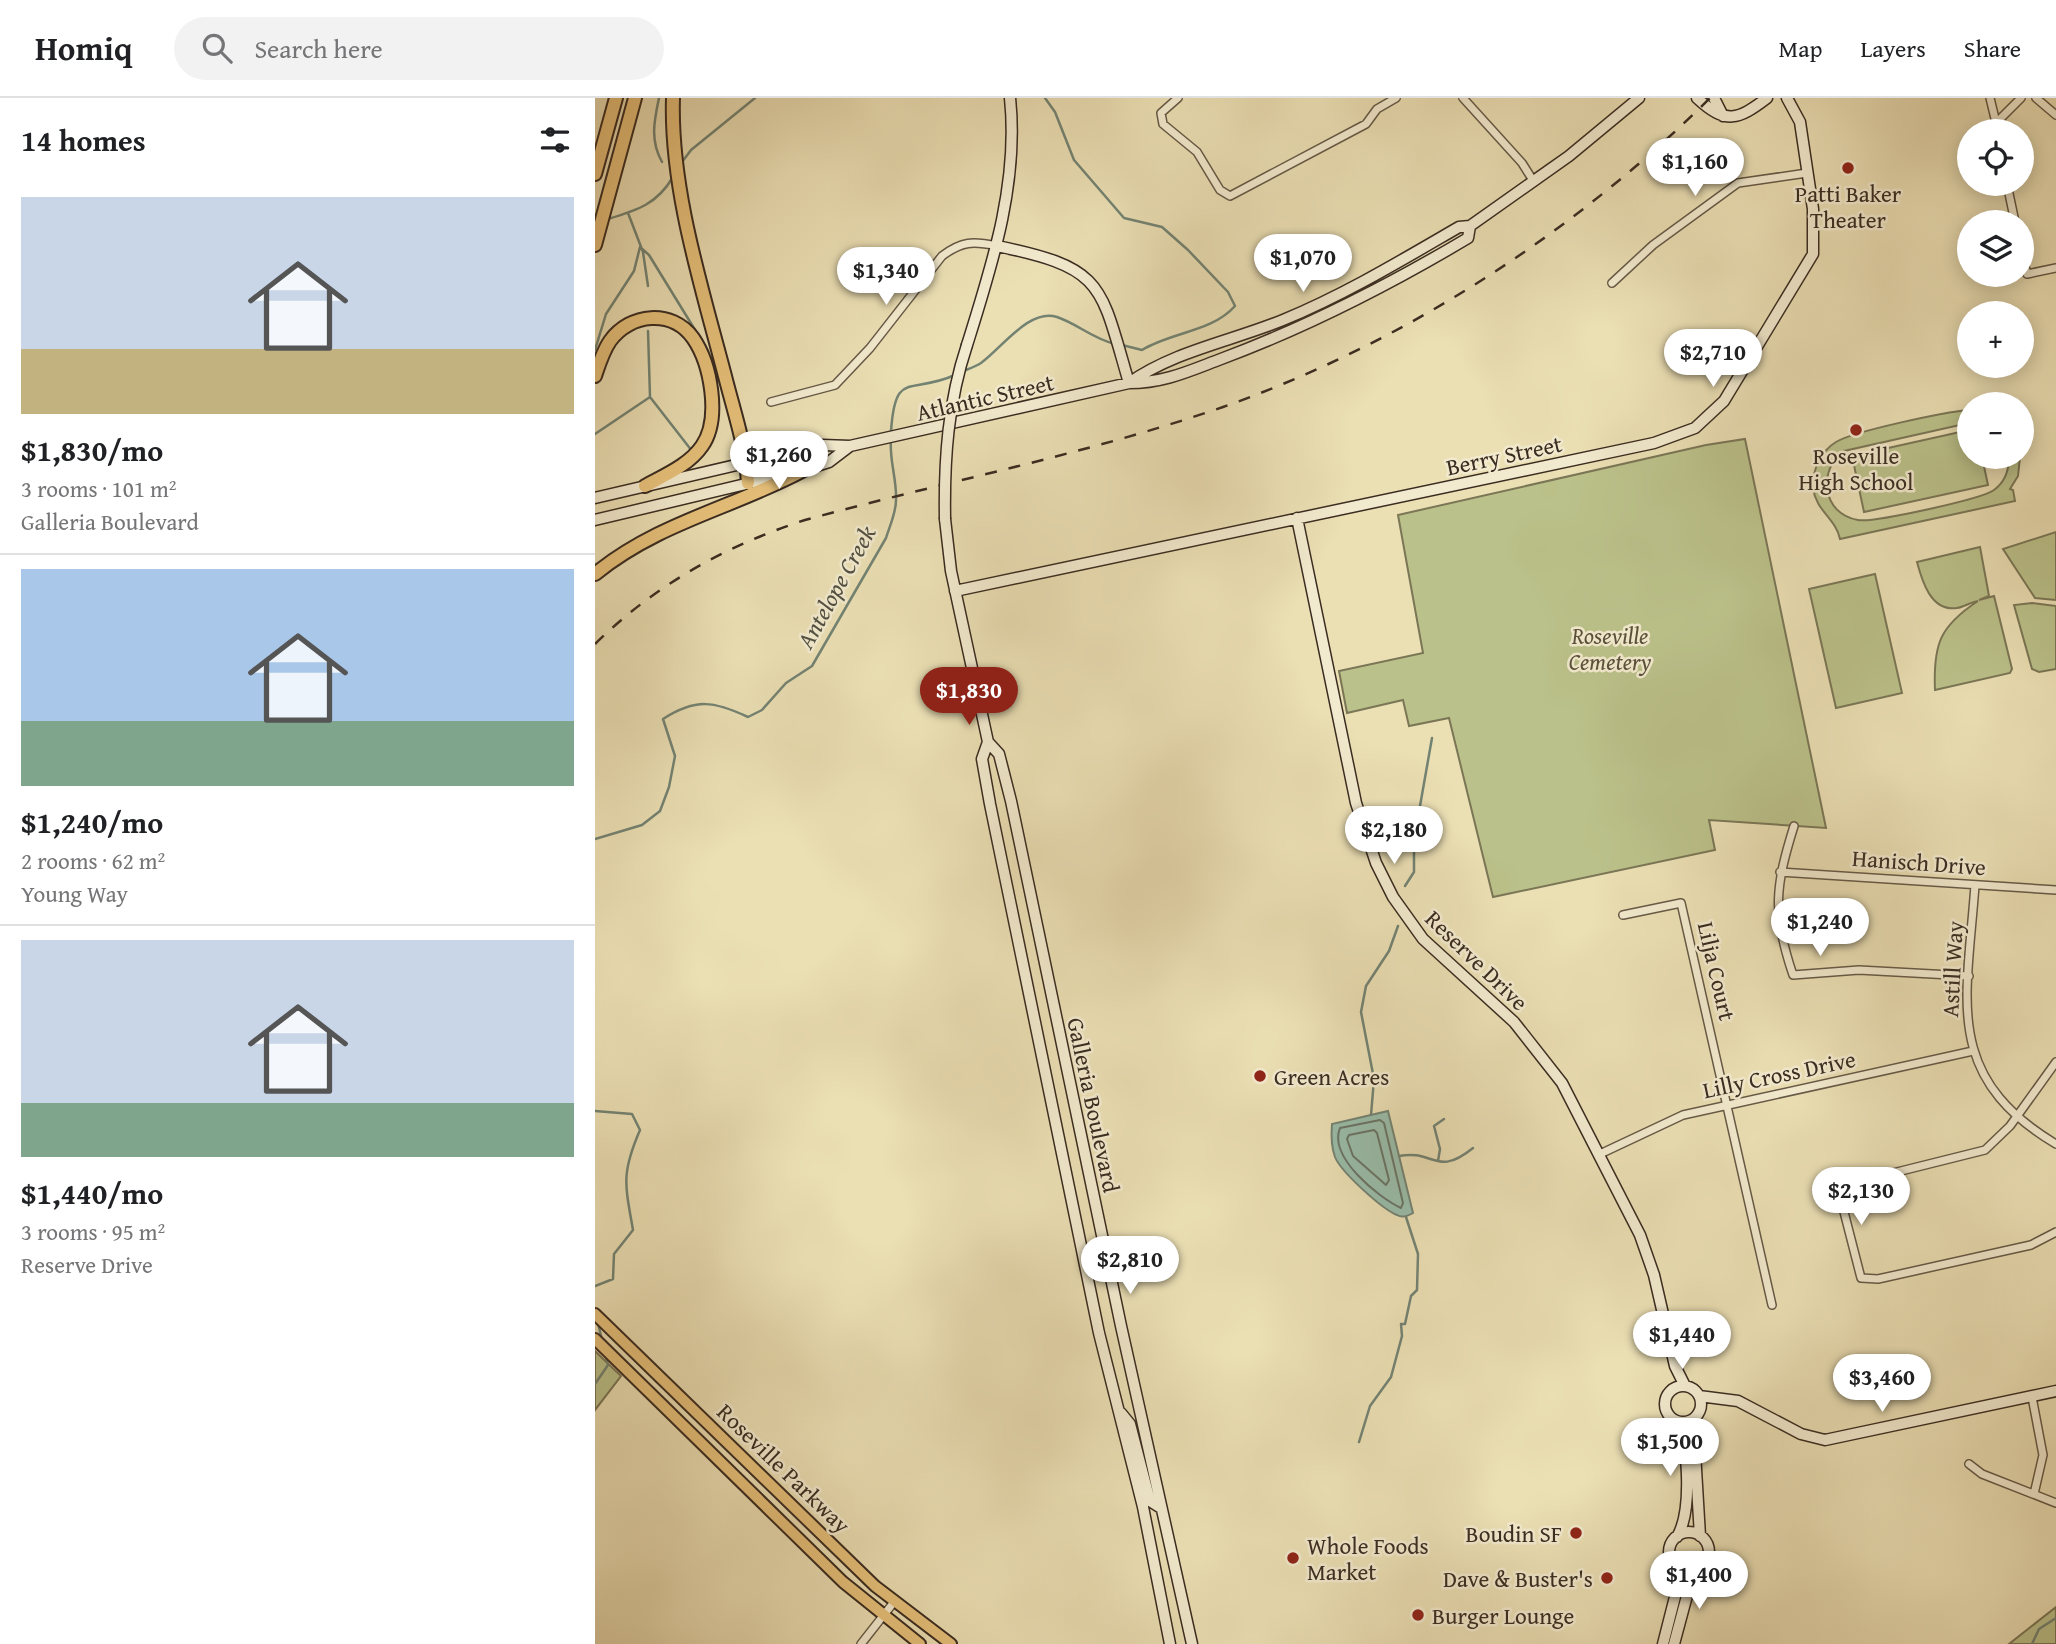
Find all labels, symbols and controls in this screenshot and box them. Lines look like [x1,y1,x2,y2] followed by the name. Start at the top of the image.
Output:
[174,17,664,80] search box
[35,24,132,72] text: Homiq
[198,29,236,67] icon: search
[254,29,383,68] text: Search here
[1779,31,1822,66] text: Map
[1860,31,1926,66] text: Layers
[1964,31,2021,66] text: Share
[21,118,146,162] text: 14 homes
[1957,119,2034,469] map controls
[1957,119,2034,196] button: locate
[536,121,574,159] icon: filters
[1638,139,1752,198] pin: $1,160
[1662,144,1728,177] text: $1,160
[1840,160,1856,176] marker: Patti Baker Theater
[1795,177,1902,236] place label: Patti Baker Theater
[1957,210,2034,287] button: layers
[1246,234,1360,294] pin: $1,070
[1270,240,1336,273] text: $1,070
[235,243,361,369] icon: home
[829,248,943,307] pin: $1,340
[853,253,919,286] text: $1,340
[1957,301,2034,378] button: +
[1656,330,1770,389] pin: $2,710
[1680,335,1746,368] text: $2,710
[913,365,1057,429] street label: Atlantic Street
[1957,392,2034,469] button: −
[1848,422,1864,438] marker: Roseville High School
[1443,427,1565,483] street label: Berry Street
[21,428,163,472] text: $1,830/mo
[722,432,836,491] pin: $1,260
[746,437,812,470] text: $1,260
[1798,439,1914,498] place label: Roseville High School
[21,472,176,505] text: 3 rooms · 101 m²
[21,505,199,538] text: Galleria Boulevard
[787,519,884,656] water label: Antelope Creek
[235,615,361,741] icon: home
[1569,619,1652,678] park label: Roseville Cemetery
[912,668,1026,727] pin: $1,830
[936,673,1002,706] text: $1,830
[21,800,163,844] text: $1,240/mo
[1337,806,1451,866] pin: $2,180
[1361,812,1427,845] text: $2,180
[1851,841,1987,883] street label: Hanisch Drive
[21,844,165,877] text: 2 rooms · 62 m²
[21,877,128,910] text: Young Way
[1763,898,1877,958] pin: $1,240
[1418,902,1536,1018] street label: Reserve Drive
[1787,904,1853,937] text: $1,240
[1690,918,1744,1024] street label: Lilja Court
[1933,919,1971,1018] street label: Astill Way
[235,986,361,1112] icon: home
[1059,1015,1129,1196] street label: Galleria Boulevard
[1700,1042,1858,1106] street label: Lilly Cross Drive
[1274,1060,1389,1093] place label: Green Acres
[1252,1068,1268,1084] marker: Green Acres
[1804,1168,1918,1227] pin: $2,130
[21,1171,163,1215] text: $1,440/mo
[1828,1173,1894,1206] text: $2,130
[21,1215,165,1248] text: 3 rooms · 95 m²
[1073,1236,1187,1296] pin: $2,810
[1097,1242,1163,1275] text: $2,810
[21,1248,153,1281] text: Reserve Drive
[1625,1312,1739,1371] pin: $1,440
[1649,1317,1715,1350] text: $1,440
[1825,1354,1939,1414] pin: $3,460
[1849,1360,1915,1393] text: $3,460
[710,1396,859,1541] street label: Roseville Parkway
[1613,1418,1727,1478] pin: $1,500
[1637,1424,1703,1457] text: $1,500
[1466,1517,1562,1550] place label: Boudin SF
[1568,1525,1584,1541] marker: Boudin SF
[1307,1529,1429,1588] place label: Whole Foods Market
[1285,1550,1301,1566] marker: Whole Foods Market
[1642,1552,1756,1611] pin: $1,400
[1666,1557,1732,1590] text: $1,400
[1443,1562,1593,1595] place label: Dave & Buster's
[1599,1570,1615,1586] marker: Dave & Buster's
[1432,1599,1574,1632] place label: Burger Lounge
[1410,1607,1426,1623] marker: Burger Lounge

